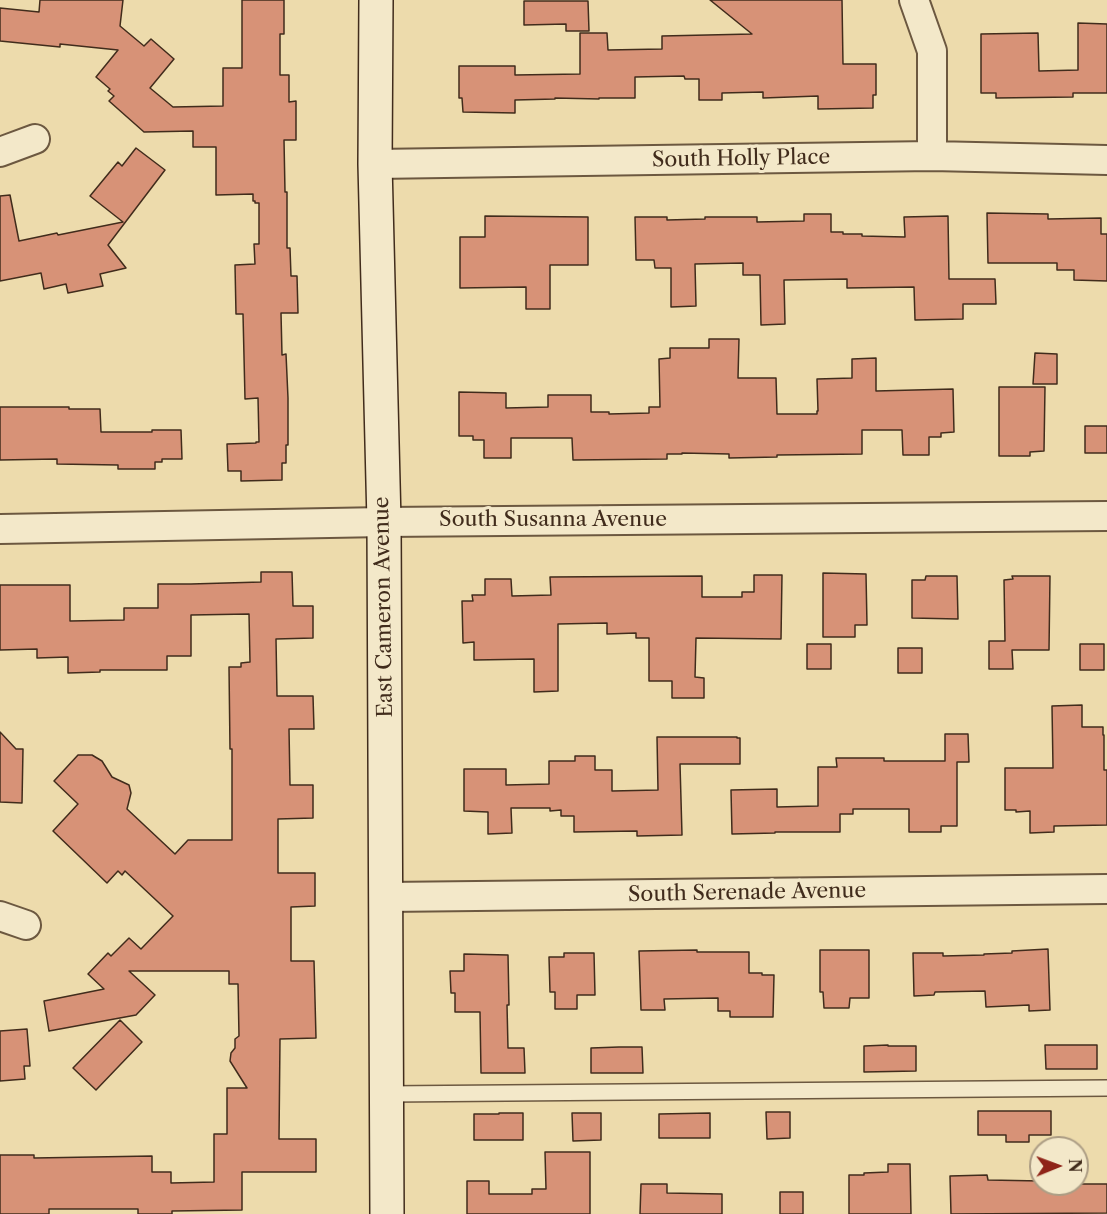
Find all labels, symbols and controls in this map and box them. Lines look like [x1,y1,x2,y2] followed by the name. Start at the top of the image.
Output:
[652,145,830,173] street label: South Holly Place
[369,496,399,718] street label: East Cameron Avenue
[439,507,667,533] street label: South Susanna Avenue
[628,878,866,908] street label: South Serenade Avenue
[1029,1136,1089,1196] north arrow
[1065,1159,1085,1173] text: N

